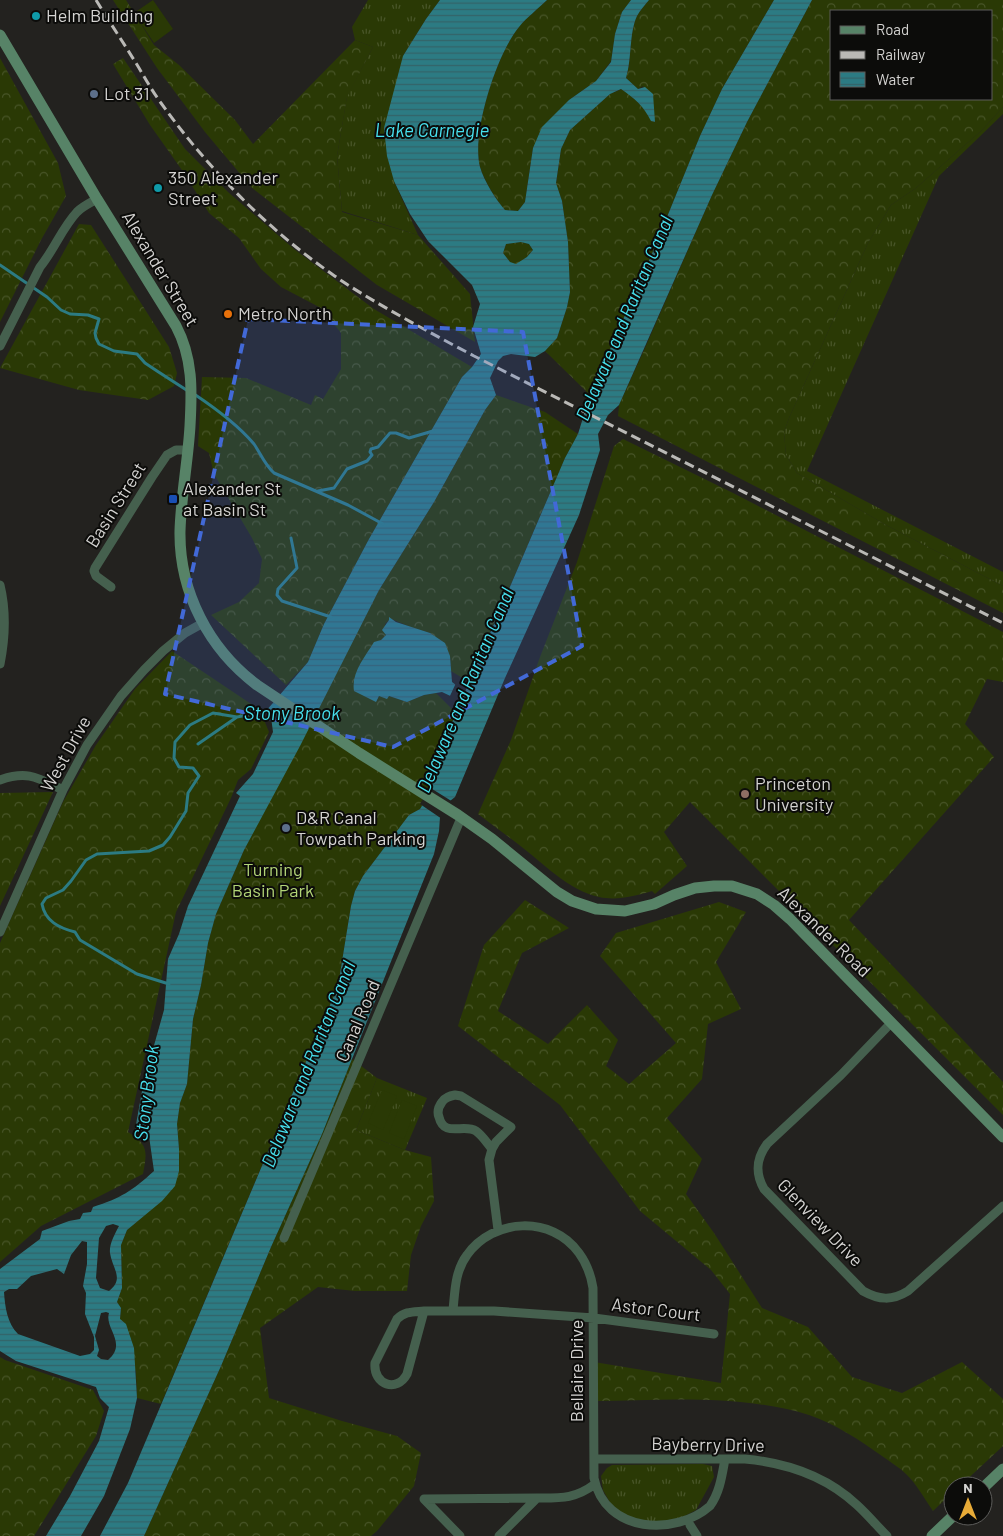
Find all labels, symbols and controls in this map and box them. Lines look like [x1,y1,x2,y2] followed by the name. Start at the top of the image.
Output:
[46,4,153,26] place label: Helm Building
[30,10,42,22] marker: Helm Building
[830,10,993,100] legend
[876,20,909,38] text: Road
[876,45,925,63] text: Railway
[876,70,915,88] text: Water
[104,82,150,104] place label: Lot 31
[88,88,100,100] marker: Lot 31
[375,118,490,141] water label: Lake Carnegie
[168,166,278,209] place label: 350 Alexander Street
[152,182,164,194] marker: 350 Alexander Street
[118,207,204,330] street label: Alexander Street
[570,211,677,424] water label: Delaware and Raritan Canal
[238,302,332,324] place label: Metro North
[222,308,234,320] marker: Metro North
[80,458,150,551] street label: Basin Street
[183,477,281,520] place label: Alexander St at Basin St
[167,493,179,505] marker: Alexander St at Basin St
[411,583,518,796] water label: Delaware and Raritan Canal
[244,701,341,724] water label: Stony Brook
[35,712,95,795] street label: West Drive
[755,772,833,815] place label: Princeton University
[739,788,751,800] marker: Princeton University
[296,806,426,849] place label: D&R Canal Towpath Parking
[280,822,292,834] marker: D&R Canal Towpath Parking
[232,858,314,901] park label: Turning Basin Park
[773,881,876,981] street label: Alexander Road
[256,957,360,1170] water label: Delaware and Raritan Canal
[330,977,384,1065] street label: Canal Road
[128,1043,163,1142] water label: Stony Brook
[773,1174,868,1271] street label: Glenview Drive
[610,1293,702,1325] street label: Astor Court
[565,1320,587,1422] street label: Bellaire Drive
[651,1432,765,1456] street label: Bayberry Drive
[943,1476,993,1526] north arrow
[963,1479,973,1496] text: N

